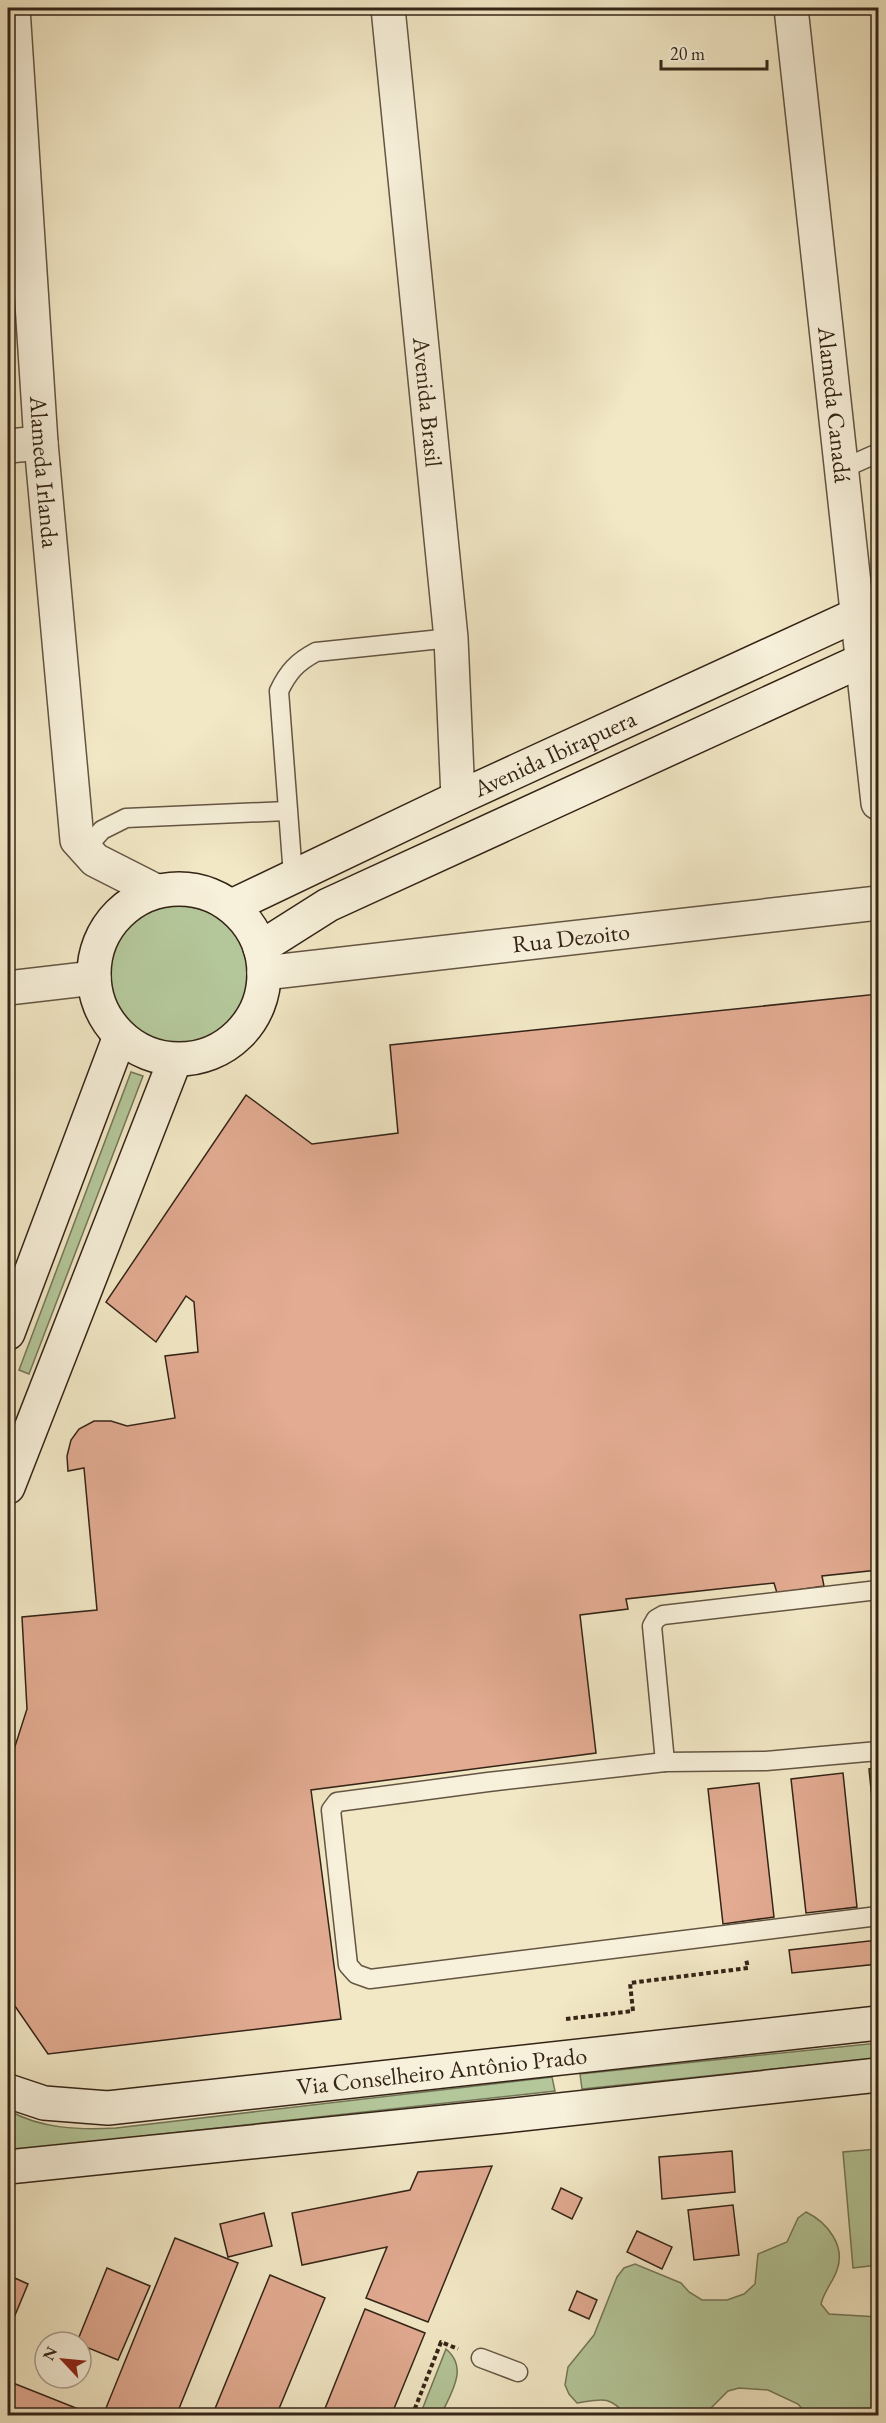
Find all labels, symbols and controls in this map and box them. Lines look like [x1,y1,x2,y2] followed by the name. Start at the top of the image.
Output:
[661,33,768,71] scale bar
[670,42,705,65] text: 20 m
[811,324,859,485] street label: Alameda Canadá
[406,335,450,469] street label: Avenida Brasil
[23,394,66,550] street label: Alameda Irlanda
[467,702,641,804] street label: Avenida Ibirapuera
[511,915,631,960] street label: Rua Dezoito
[295,2039,589,2102] street label: Via Conselheiro Antônio Prado
[33,2330,93,2390] north arrow
[38,2343,62,2364] text: N

